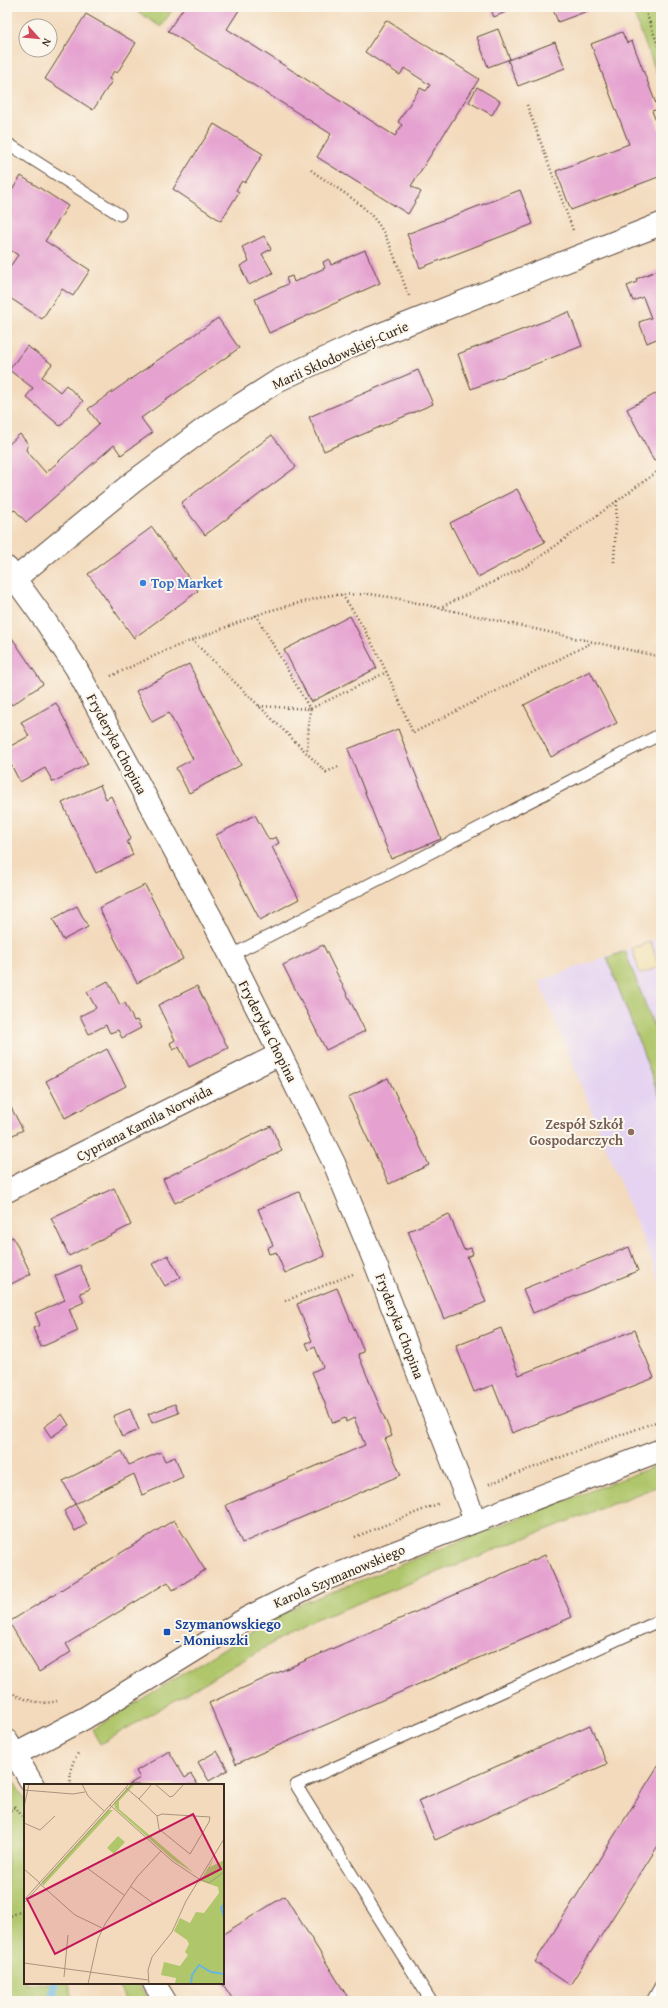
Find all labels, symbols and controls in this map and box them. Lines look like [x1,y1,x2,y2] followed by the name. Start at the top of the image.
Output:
[18,18,58,58] north arrow
[38,36,56,50] text: N
[269,316,412,394] street label: Marii Skłodowskiej-Curie
[151,573,223,593] place label: Top Market
[138,578,148,588] marker: Top Market
[82,690,152,798] street label: Fryderyka Chopina
[234,977,302,1086] street label: Fryderyka Chopina
[73,1080,216,1166] street label: Cypriana Kamila Norwida
[529,1114,624,1150] place label: Zespół Szkół Gospodarczych
[626,1127,636,1137] marker: Zespół Szkół Gospodarczych
[371,1270,429,1382] street label: Fryderyka Chopina
[270,1539,408,1613] street label: Karola Szymanowskiego
[175,1614,282,1650] place label: Szymanowskiego - Moniuszki
[162,1627,172,1637] marker: Szymanowskiego - Moniuszki
[24,1784,224,1984] inset map

